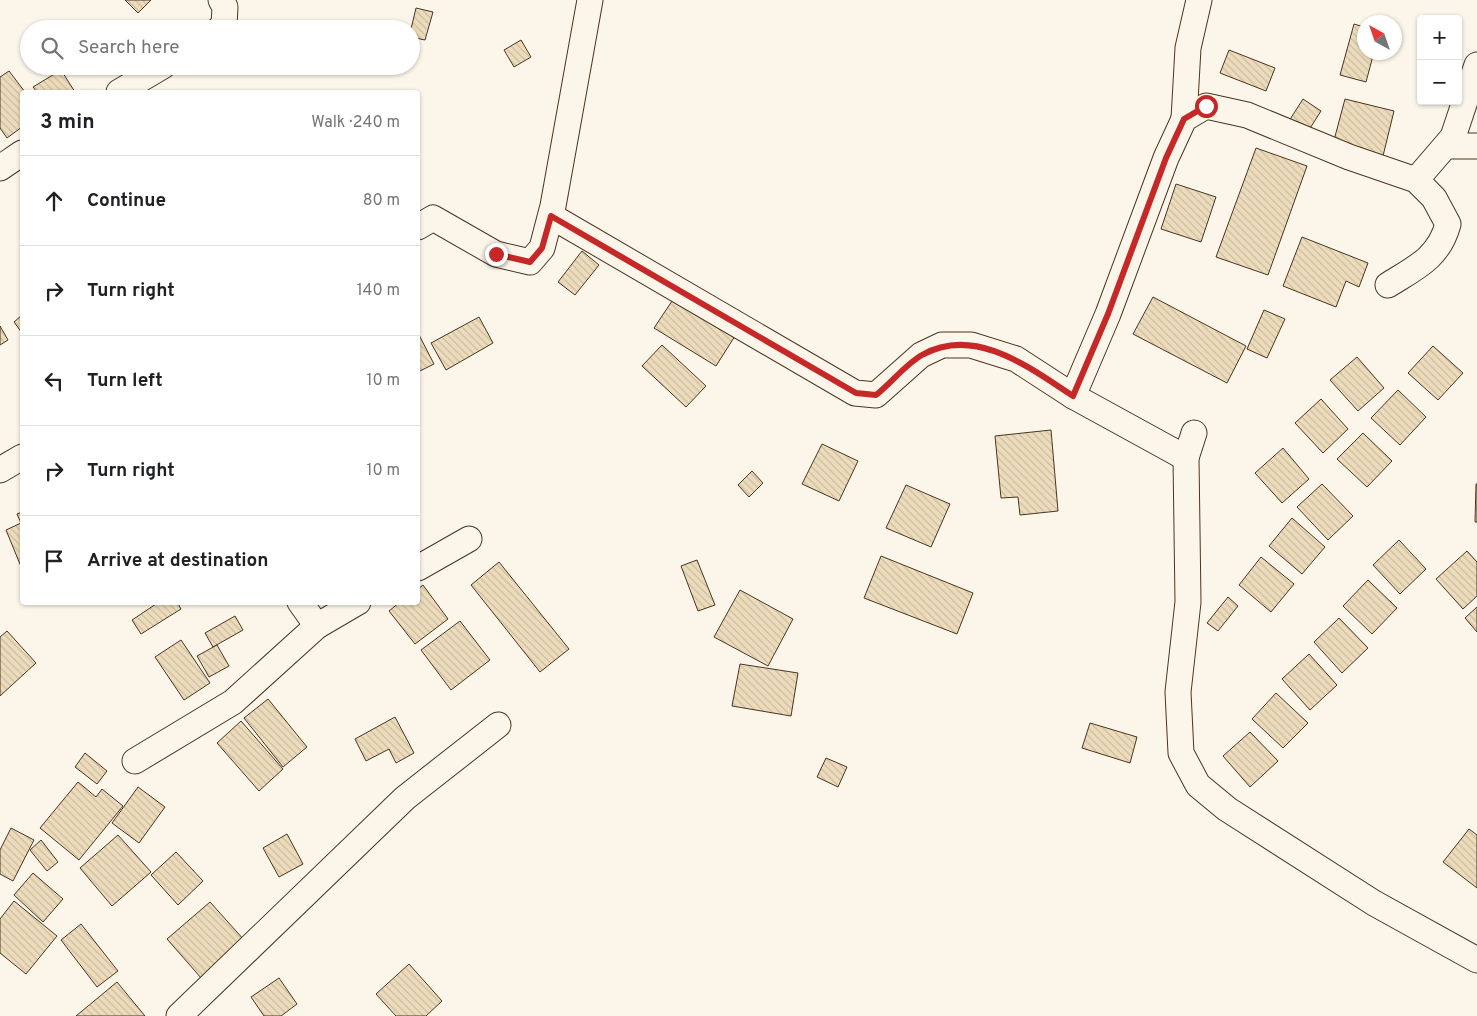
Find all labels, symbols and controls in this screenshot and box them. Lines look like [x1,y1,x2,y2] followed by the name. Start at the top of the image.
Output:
[1357,15,1402,60] north arrow
[1417,15,1462,105] map controls
[1417,15,1462,60] button: +
[20,20,420,75] search box
[38,34,66,62] icon: search
[78,36,180,60] text: Search here
[1417,60,1462,105] button: −
[1195,95,1218,118] route start
[40,109,95,136] text: 3 min
[311,113,400,133] text: Walk · 240 m
[40,187,68,215] icon: ahead
[87,189,166,213] text: Continue
[363,191,400,211] text: 80 m
[485,243,508,266] route end
[40,277,68,305] icon: right
[87,279,175,303] text: Turn right
[357,281,400,301] text: 140 m
[40,367,68,395] icon: left
[87,369,163,393] text: Turn left
[366,371,400,391] text: 10 m
[40,457,68,485] icon: right
[87,459,175,483] text: Turn right
[366,461,400,481] text: 10 m
[40,547,68,575] icon: arrive
[87,549,268,573] text: Arrive at destination

